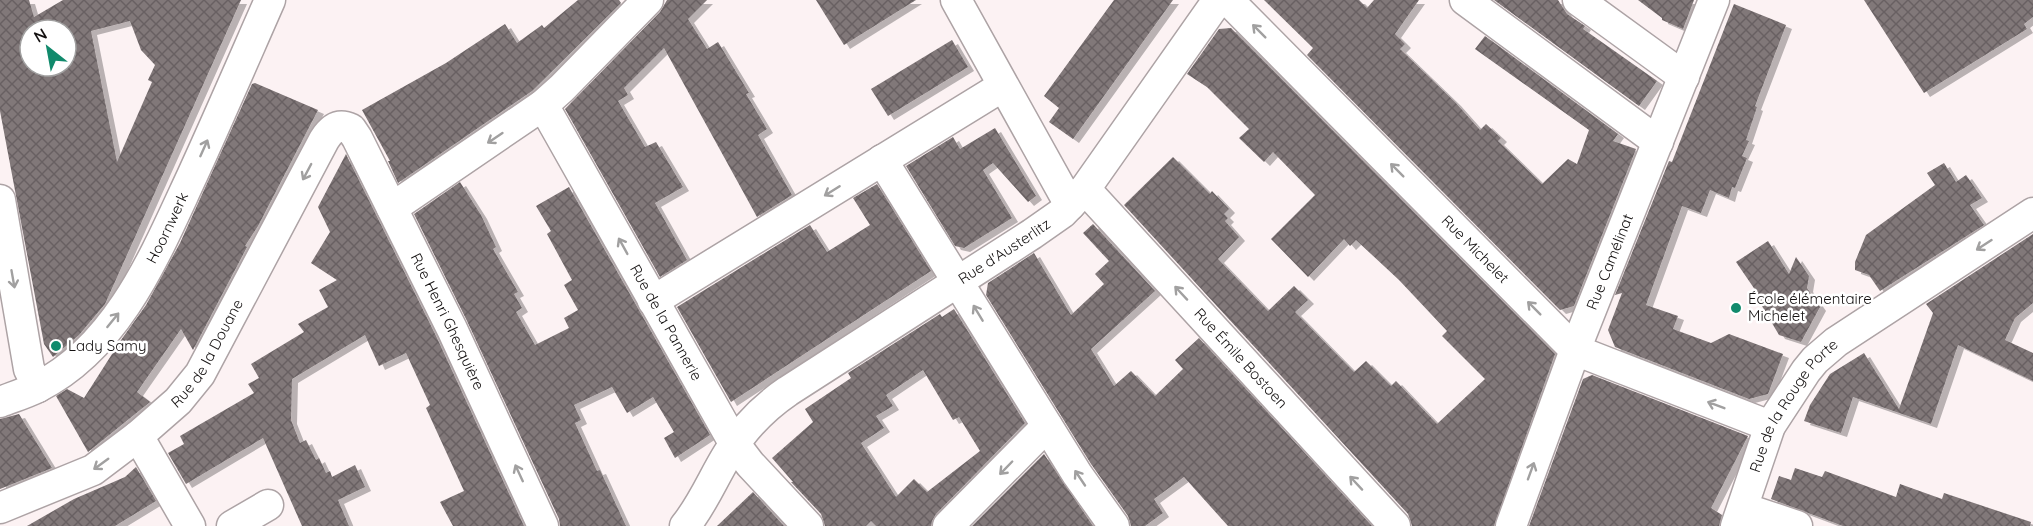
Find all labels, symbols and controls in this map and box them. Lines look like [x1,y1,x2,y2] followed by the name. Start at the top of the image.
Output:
[18,18,78,78] north arrow
[30,24,50,47] text: N
[1252,24,1267,39] one-way arrow
[488,132,504,144] one-way arrow
[199,139,211,157] one-way arrow
[1389,162,1404,177] one-way arrow
[301,163,313,180] one-way arrow
[824,185,841,197] one-way arrow
[142,189,192,267] street label: Hoornwerk
[1438,211,1513,287] street label: Rue Michelet
[1582,211,1637,313] street label: Rue Camélinat
[954,214,1054,288] street label: Rue d'Austerlitz
[617,238,628,256] one-way arrow
[1976,239,1993,251] one-way arrow
[407,250,489,393] street label: Rue Henri Ghesquière
[626,261,707,384] street label: Rue de la Pannerie
[8,268,19,288] one-way arrow
[1174,286,1188,301] one-way arrow
[1748,289,1872,325] place label: École élémentaire Michelet
[167,296,247,412] street label: Rue de la Douane
[1527,301,1541,316] one-way arrow
[1729,301,1743,315] marker: École élémentaire Michelet
[1190,304,1292,412] street label: Rue Émile Bostoen
[971,305,983,322] one-way arrow
[107,312,120,328] one-way arrow
[1745,335,1842,475] street label: Rue de la Rouge Porte
[68,336,146,355] place label: Lady Samy
[49,339,63,353] marker: Lady Samy
[1707,399,1726,410] one-way arrow
[94,458,110,470] one-way arrow
[998,460,1013,475] one-way arrow
[1526,462,1537,481] one-way arrow
[512,464,524,482] one-way arrow
[1074,471,1086,487] one-way arrow
[1349,476,1363,491] one-way arrow

